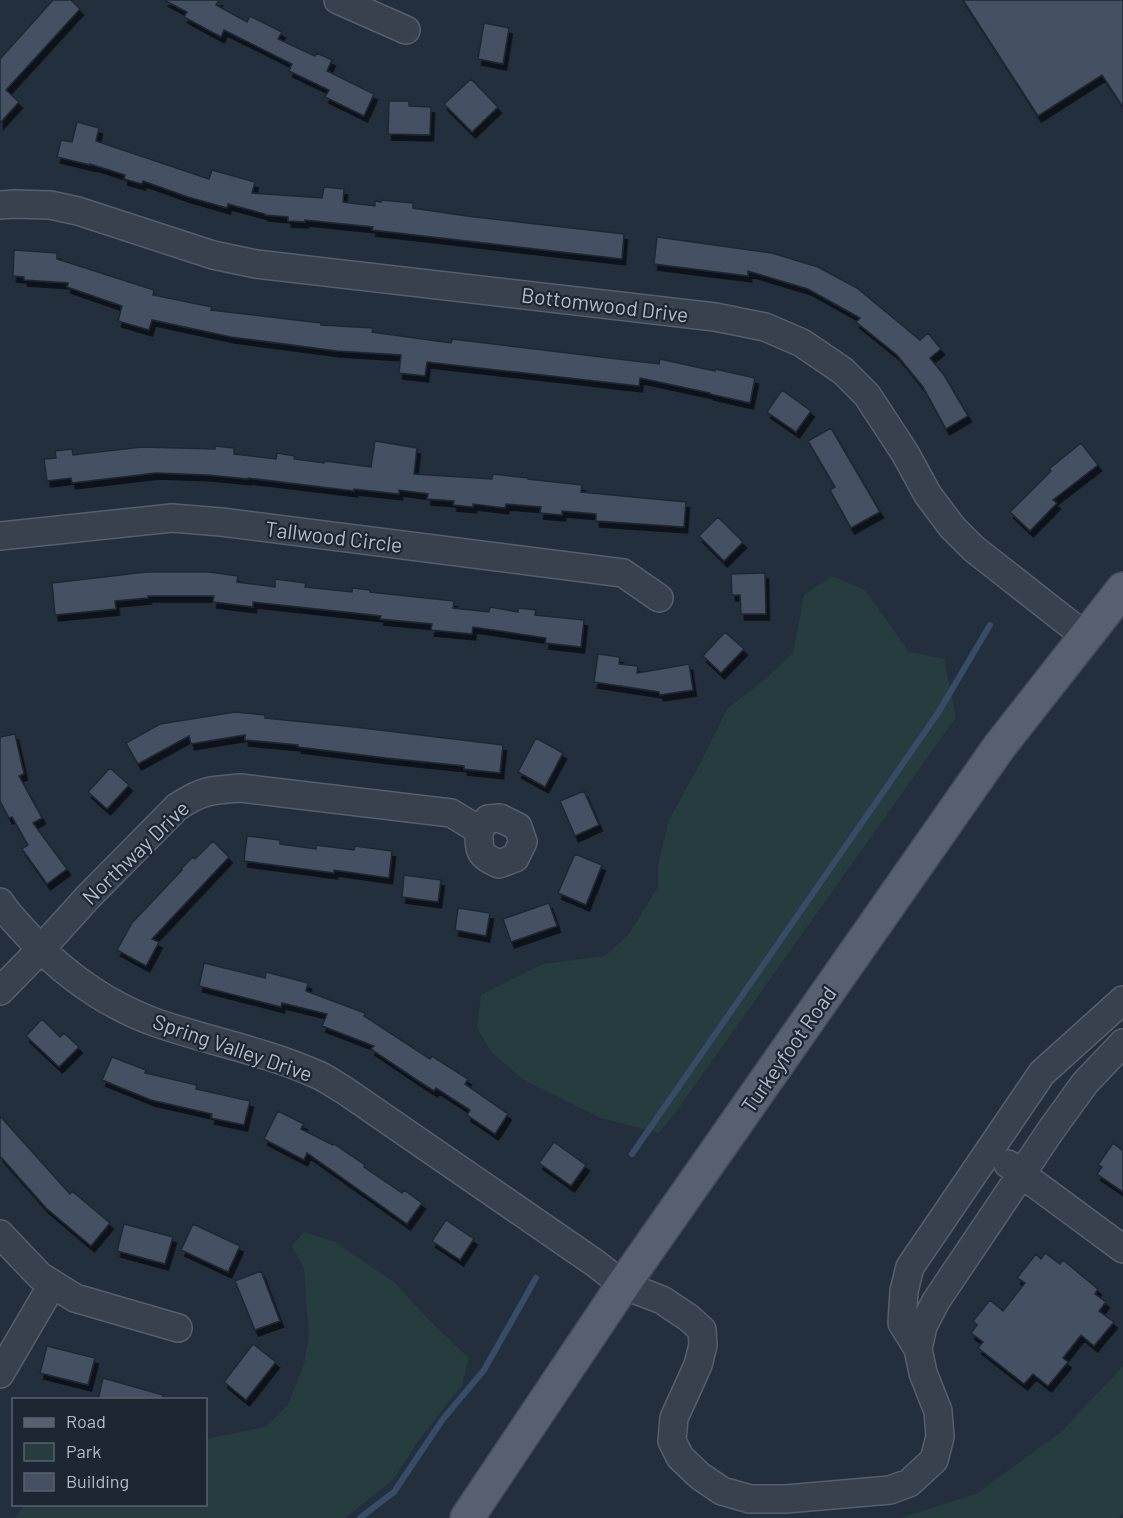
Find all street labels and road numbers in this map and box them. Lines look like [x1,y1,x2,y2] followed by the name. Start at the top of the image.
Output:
[520,281,690,327] street label: Bottomwood Drive
[264,515,404,557] street label: Tallwood Circle
[76,795,194,909] street label: Northway Drive
[735,981,841,1117] street label: Turkeyfoot Road
[150,1008,316,1086] street label: Spring Valley Drive

